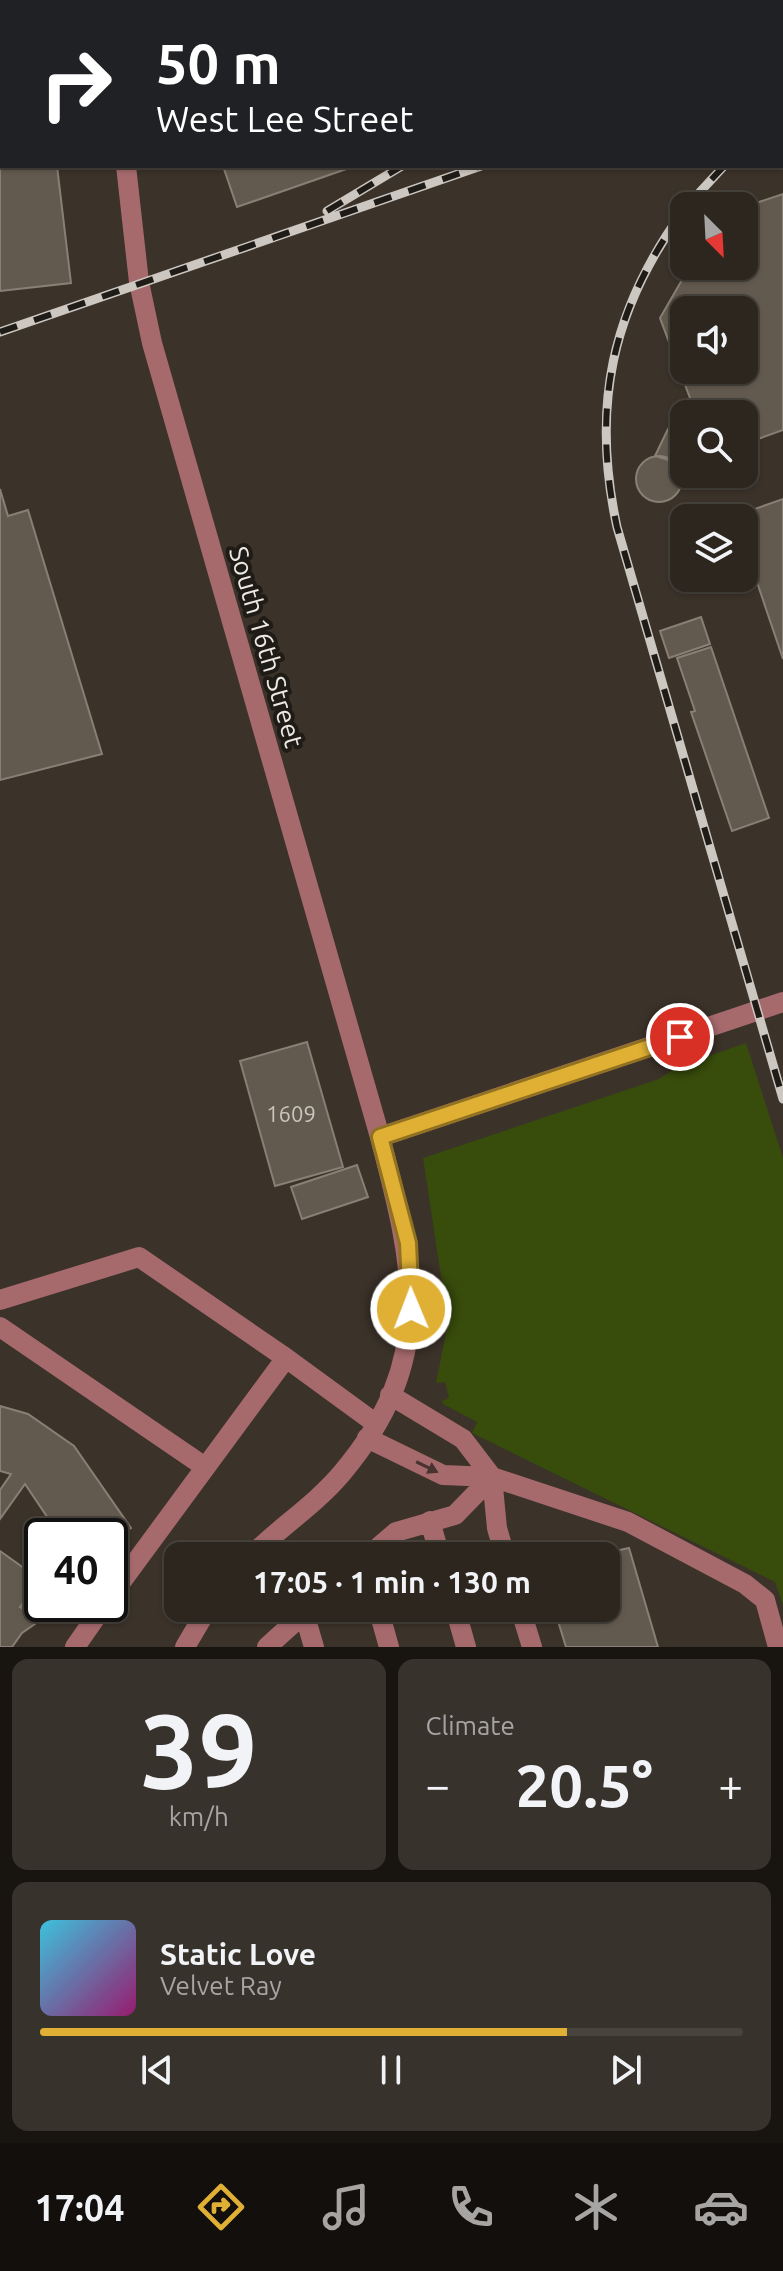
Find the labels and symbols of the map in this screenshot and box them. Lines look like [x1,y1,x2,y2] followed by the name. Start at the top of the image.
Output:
[670,192,758,280] north arrow
[224,543,309,751] street label: South 16th Street
[646,1003,714,1071] pin
[266,1101,316,1126] house number: 1609
[369,1267,453,1351] position arrow
[415,1460,439,1474] one-way arrow
[24,1518,128,1622] speed limit sign: 40

